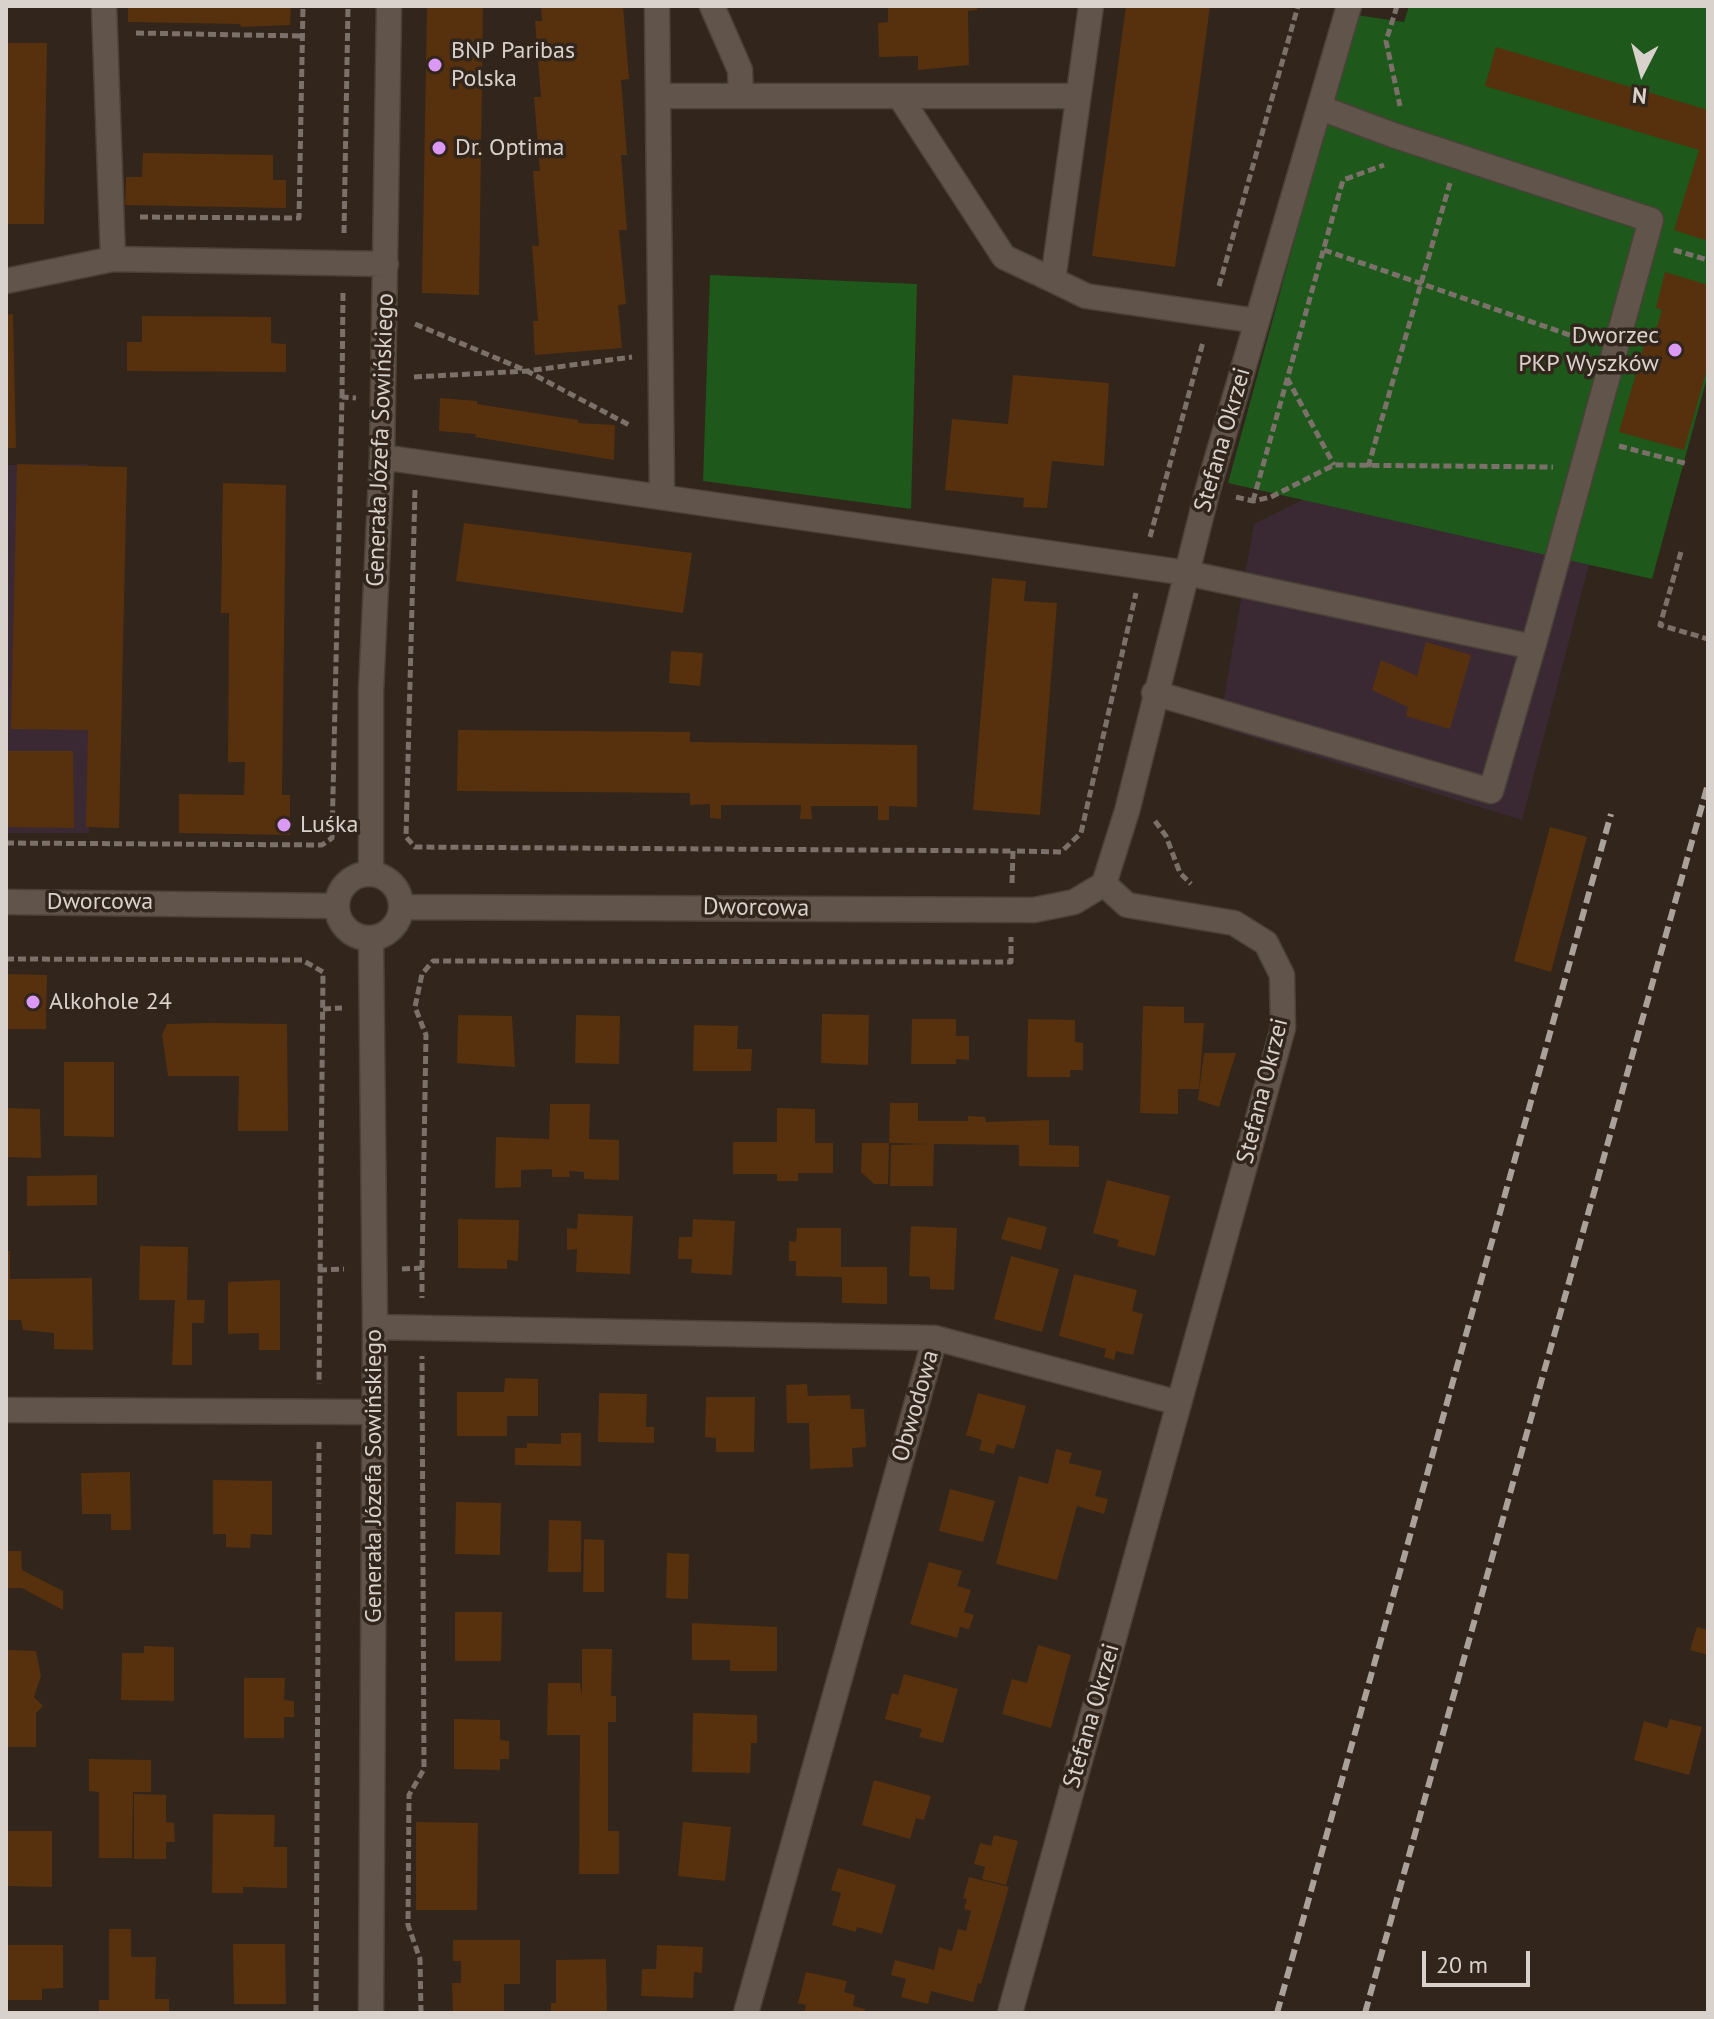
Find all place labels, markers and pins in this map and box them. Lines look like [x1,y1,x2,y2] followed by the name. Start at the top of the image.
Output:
[451,37,575,93] place label: BNP Paribas Polska
[426,56,444,74] marker: BNP Paribas Polska
[455,134,564,162] place label: Dr. Optima
[430,139,448,157] marker: Dr. Optima
[1518,322,1659,378] place label: Dworzec PKP Wyszków
[1666,341,1684,359] marker: Dworzec PKP Wyszków
[300,811,358,839] place label: Luśka
[275,816,293,834] marker: Luśka
[49,988,172,1016] place label: Alkohole 24
[24,993,42,1011] marker: Alkohole 24

